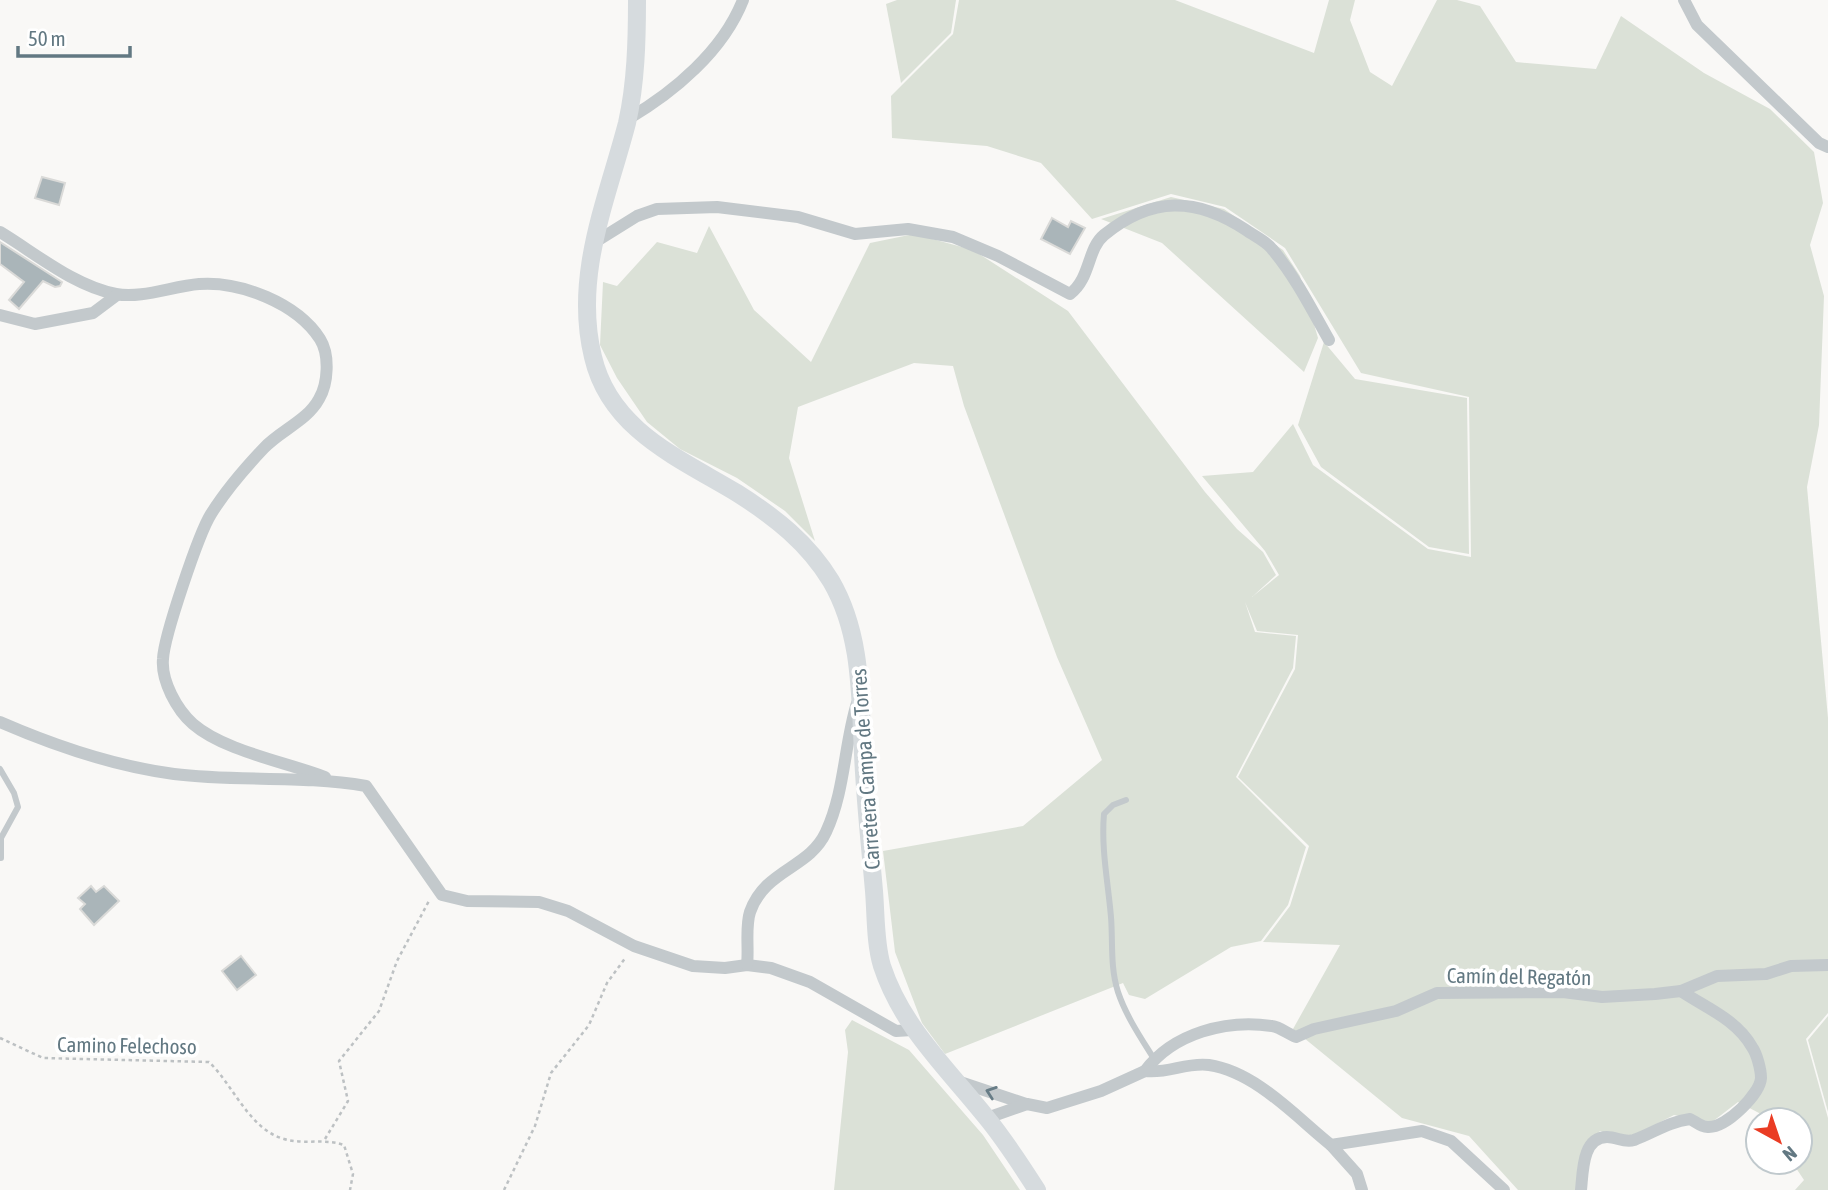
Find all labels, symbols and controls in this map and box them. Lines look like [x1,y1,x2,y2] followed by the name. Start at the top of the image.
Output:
[18,14,130,58] scale bar
[28,26,66,50] text: 50 m
[846,668,884,870] street label: Carretera Campa de Torres
[1447,963,1591,989] street label: Camín del Regatón
[57,1032,197,1058] street label: Camino Felechoso
[985,1086,997,1100] one-way arrow
[1744,1106,1814,1176] north arrow
[1779,1142,1801,1166] text: N

